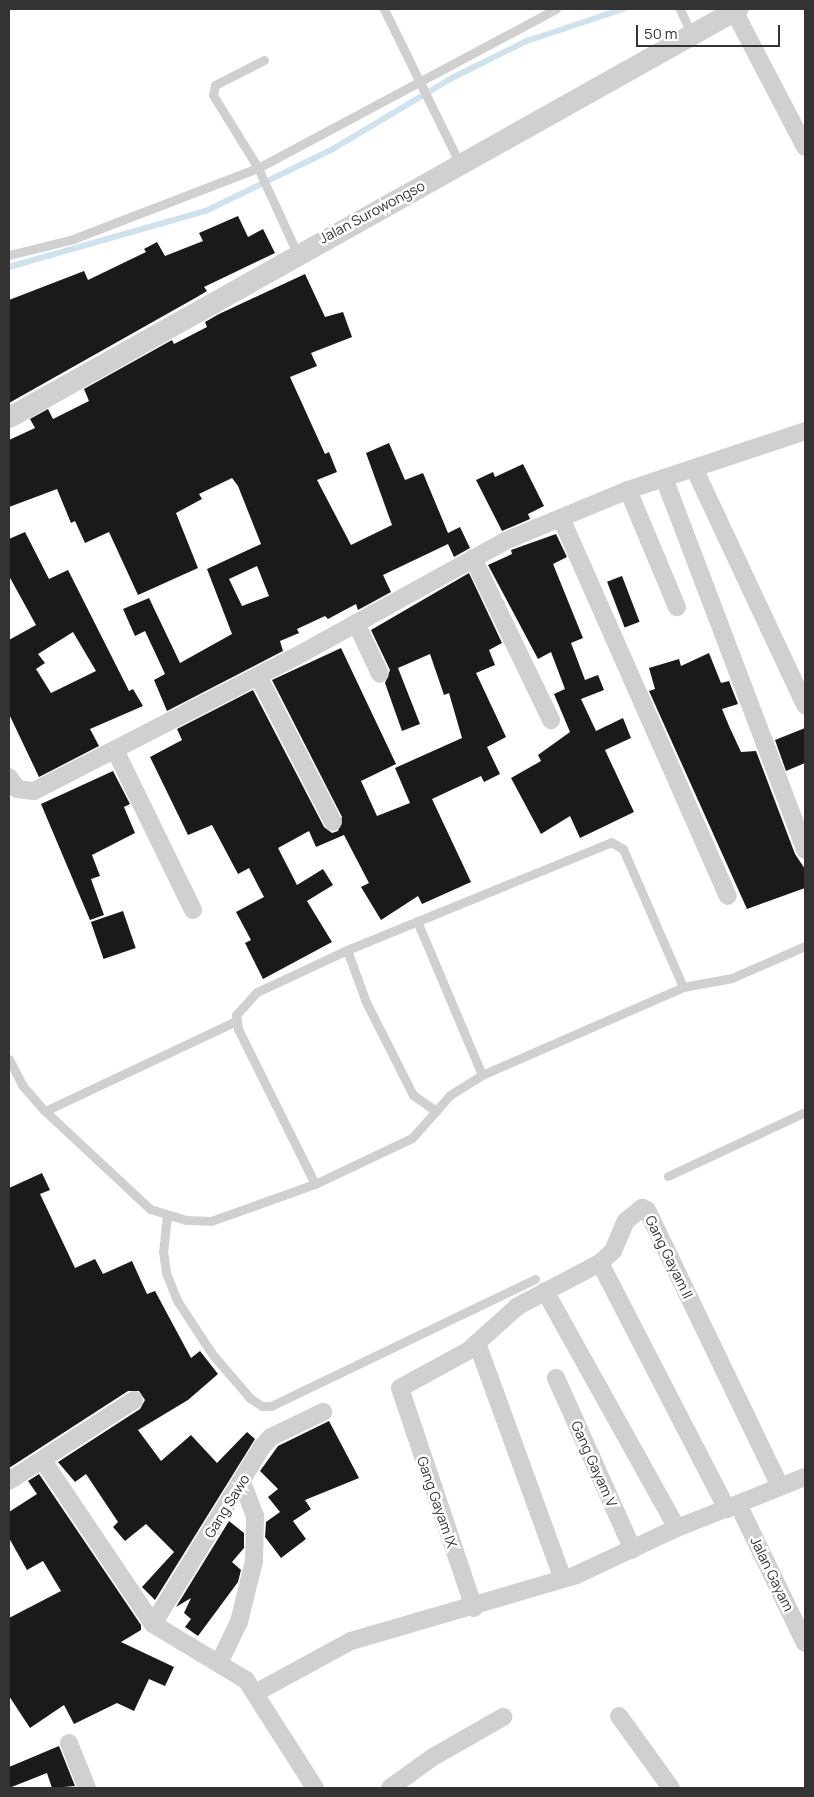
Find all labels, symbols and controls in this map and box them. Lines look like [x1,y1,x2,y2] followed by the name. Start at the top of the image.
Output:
[639,15,783,47] scale bar
[644,23,678,44] text: 50 m
[316,177,428,247] street label: Jalan Surowongso
[642,1213,696,1301] street label: Gang Gayam II
[568,1418,620,1510] street label: Gang Gayam V
[413,1454,461,1550] street label: Gang Gayam IX
[201,1471,253,1541] street label: Gang Sawo
[747,1534,797,1614] street label: Jalan Gayam

